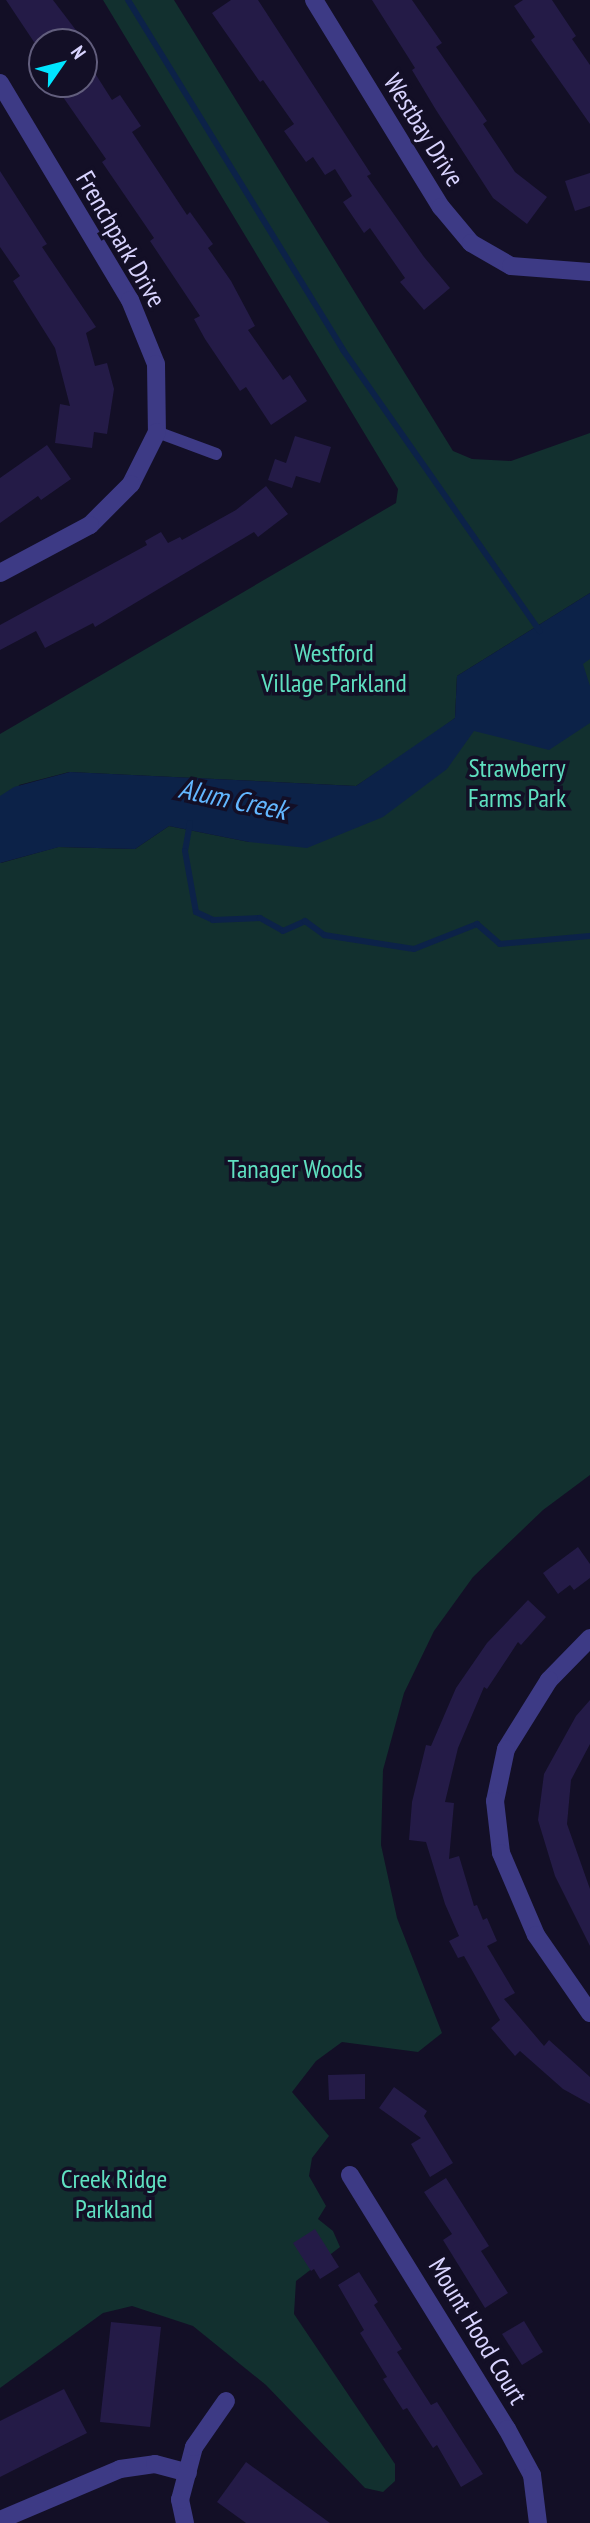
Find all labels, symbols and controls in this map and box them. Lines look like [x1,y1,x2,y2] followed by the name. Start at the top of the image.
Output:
[28,28,98,98] north arrow
[66,41,91,63] text: N
[377,68,471,192] street label: Westbay Drive
[69,165,173,313] street label: Frenchpark Drive
[261,637,407,698] park label: Westford Village Parkland
[468,752,566,814] park label: Strawberry Farms Park
[176,771,290,827] water label: Alum Creek
[227,1153,363,1185] park label: Tanager Woods
[61,2163,167,2224] park label: Creek Ridge Parkland
[422,2252,534,2410] street label: Mount Hood Court

